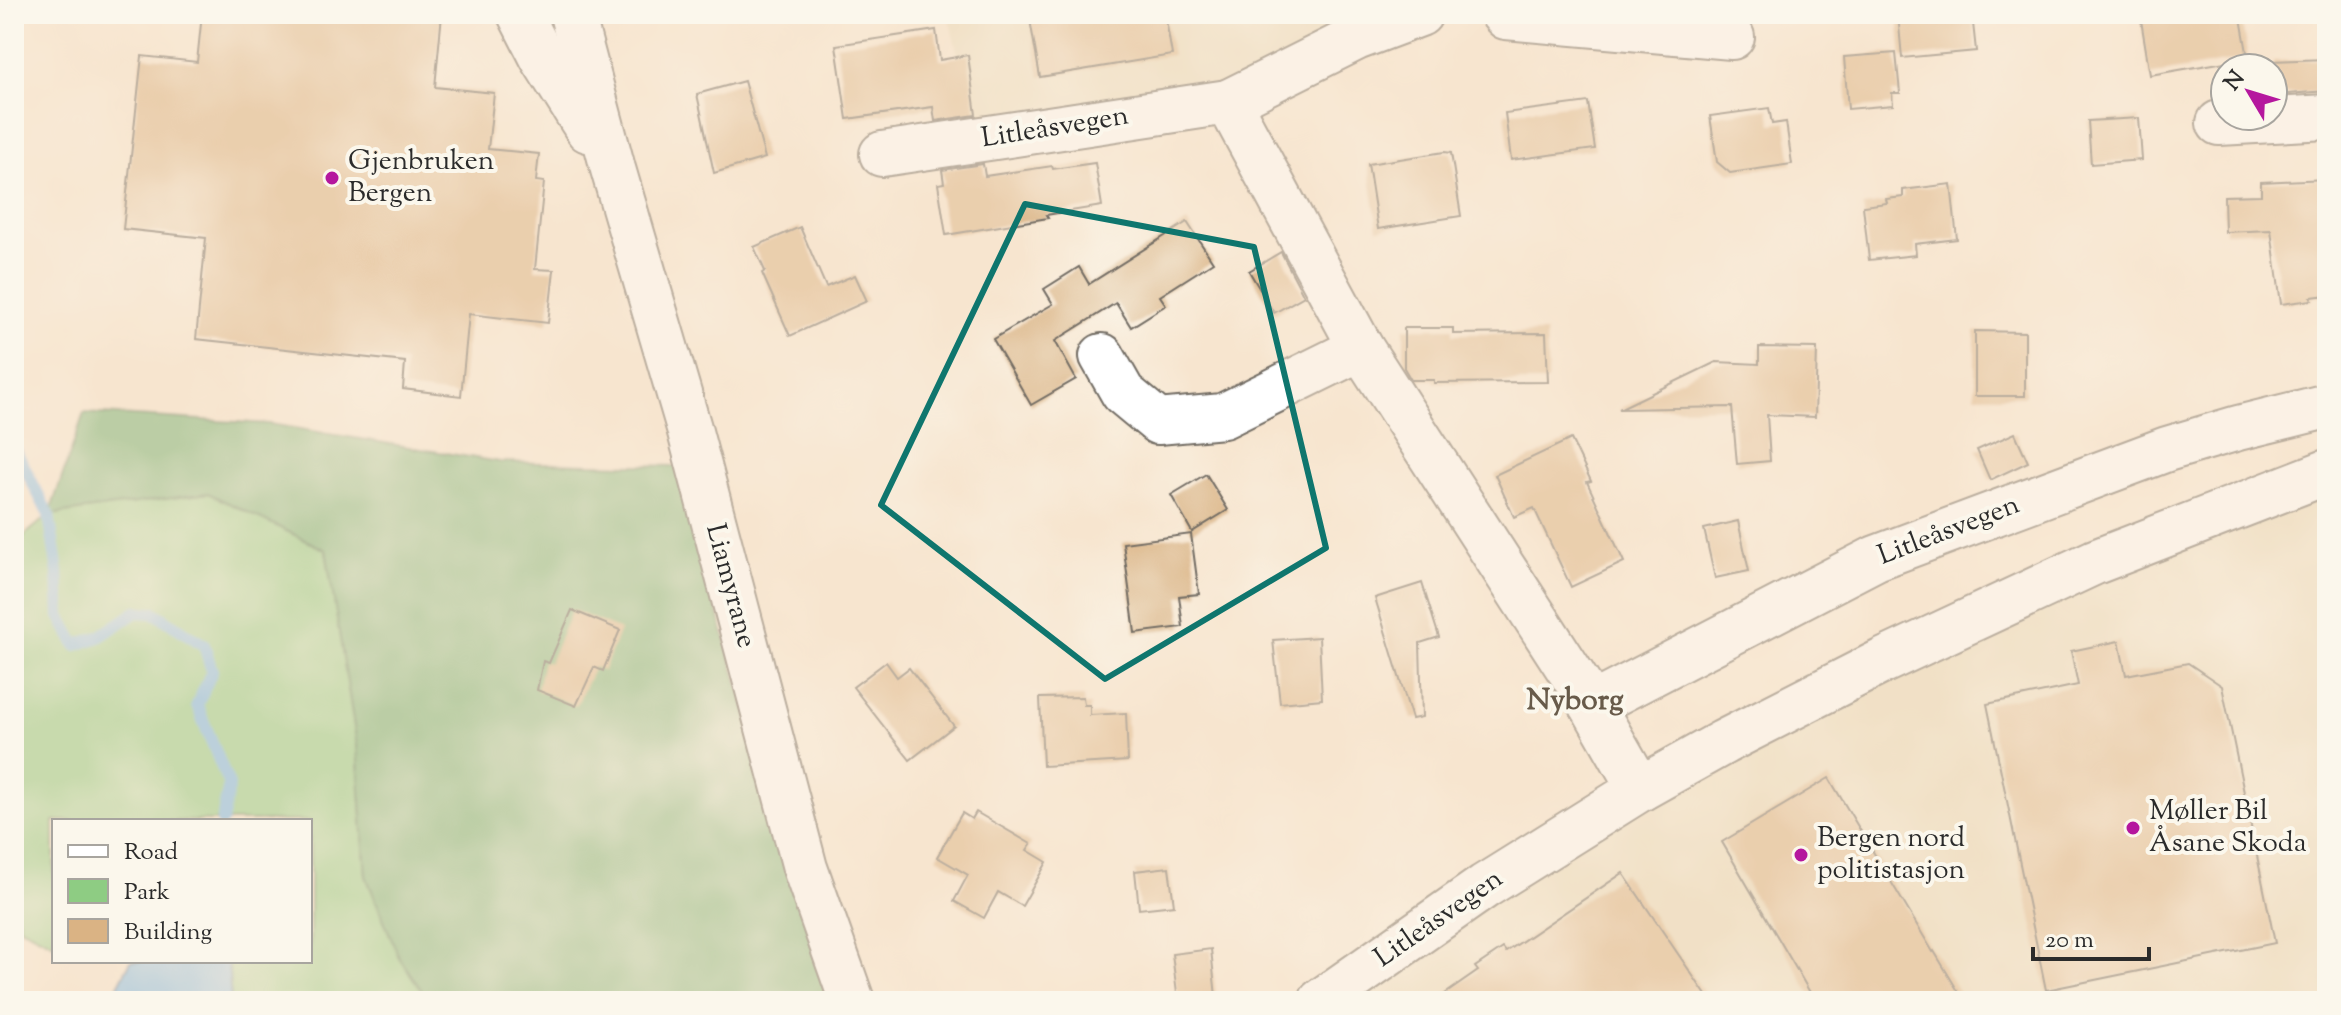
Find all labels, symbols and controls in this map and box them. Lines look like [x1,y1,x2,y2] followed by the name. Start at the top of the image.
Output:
[2209,52,2289,132] north arrow
[2218,64,2254,98] text: N
[978,97,1132,159] street label: Litleåsvegen
[348,142,494,214] place label: Gjenbruken Bergen
[323,169,341,187] marker: Gjenbruken Bergen
[1872,486,2026,576] street label: Litleåsvegen
[694,520,766,652] street label: Liamyrane
[1526,680,1624,723] district label: Nyborg
[2149,792,2307,864] place label: Møller Bil Åsane Skoda
[52,819,312,963] legend
[1817,819,1965,891] place label: Bergen nord politistasjon
[2124,819,2142,837] marker: Møller Bil Åsane Skoda
[124,836,178,870] text: Road
[1792,846,1810,864] marker: Bergen nord politistasjon
[1367,860,1511,978] street label: Litleåsvegen
[124,876,170,910] text: Park
[2033,911,2149,961] scale bar
[124,916,213,950] text: Building
[2045,924,2094,958] text: 20 m

